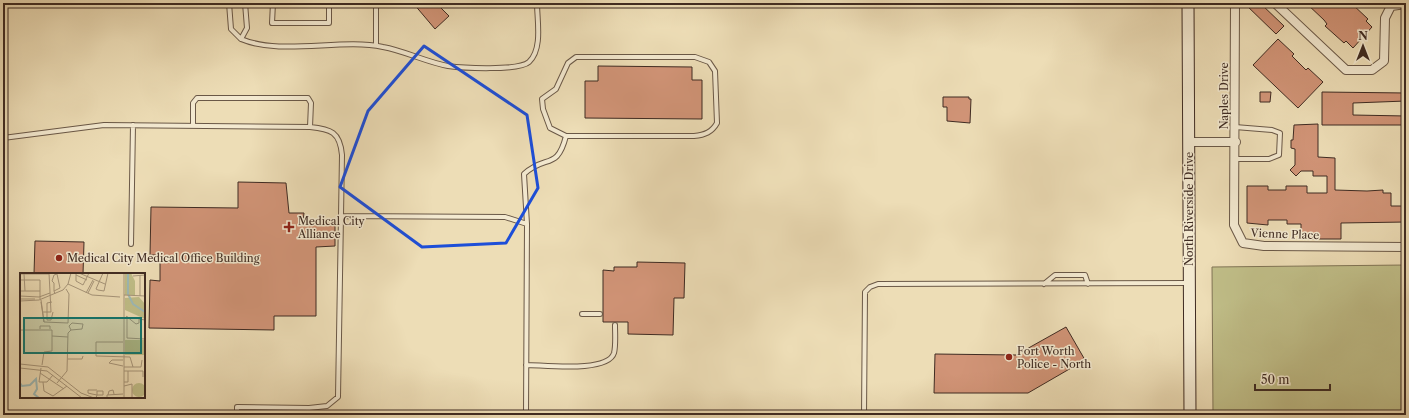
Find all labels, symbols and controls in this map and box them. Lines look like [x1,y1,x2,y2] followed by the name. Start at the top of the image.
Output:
[1343,26,1383,66] north arrow
[1358,29,1368,43] text: N
[1217,62,1231,130] street label: Naples Drive
[1182,152,1196,266] street label: North Riverside Drive
[297,214,366,241] place label: Medical City Alliance
[283,221,295,233] marker: Medical City Alliance
[1249,226,1320,242] street label: Vienne Place
[67,251,260,265] place label: Medical City Medical Office Building
[54,253,64,263] marker: Medical City Medical Office Building
[20,273,145,398] inset map
[1017,344,1091,371] place label: Fort Worth Police - North
[1004,352,1014,362] marker: Fort Worth Police - North
[1255,366,1330,392] scale bar
[1261,372,1290,387] text: 50 m

